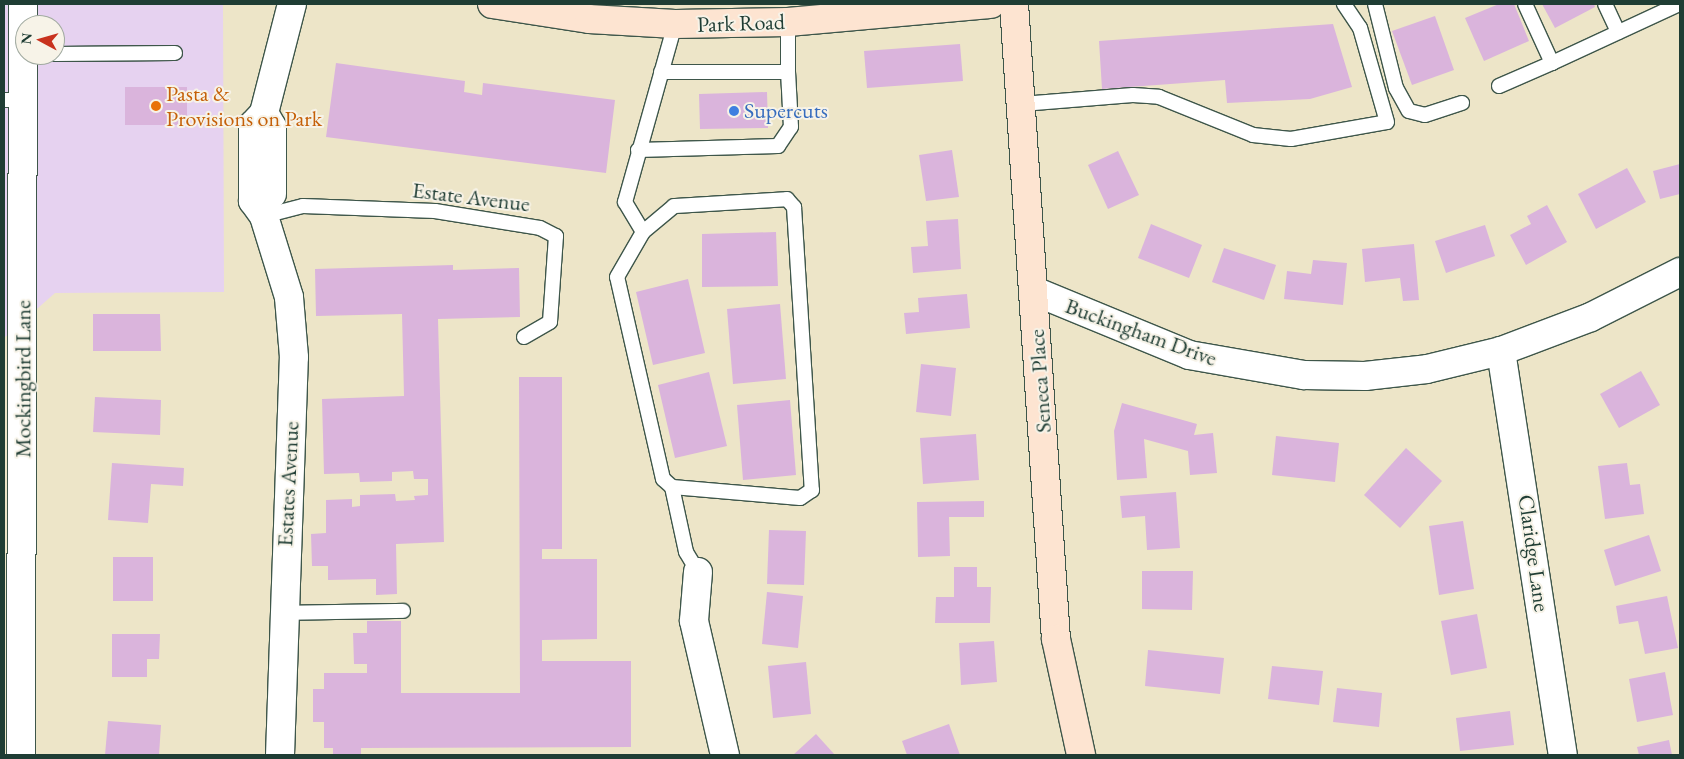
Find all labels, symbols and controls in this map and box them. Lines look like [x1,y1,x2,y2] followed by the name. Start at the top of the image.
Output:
[697,8,785,38] street label: Park Road
[15,15,65,65] north arrow
[17,32,36,45] text: N
[166,80,322,132] place label: Pasta & Provisions on Park
[744,98,828,124] place label: Supercuts
[150,100,162,112] marker: Pasta & Provisions on Park
[728,105,740,117] marker: Supercuts
[411,177,531,217] street label: Estate Avenue
[1062,292,1220,372] street label: Buckingham Drive
[10,300,36,458] street label: Mockingbird Lane
[1023,328,1057,434] street label: Seneca Place
[272,421,304,547] street label: Estates Avenue
[1513,493,1555,613] street label: Claridge Lane

